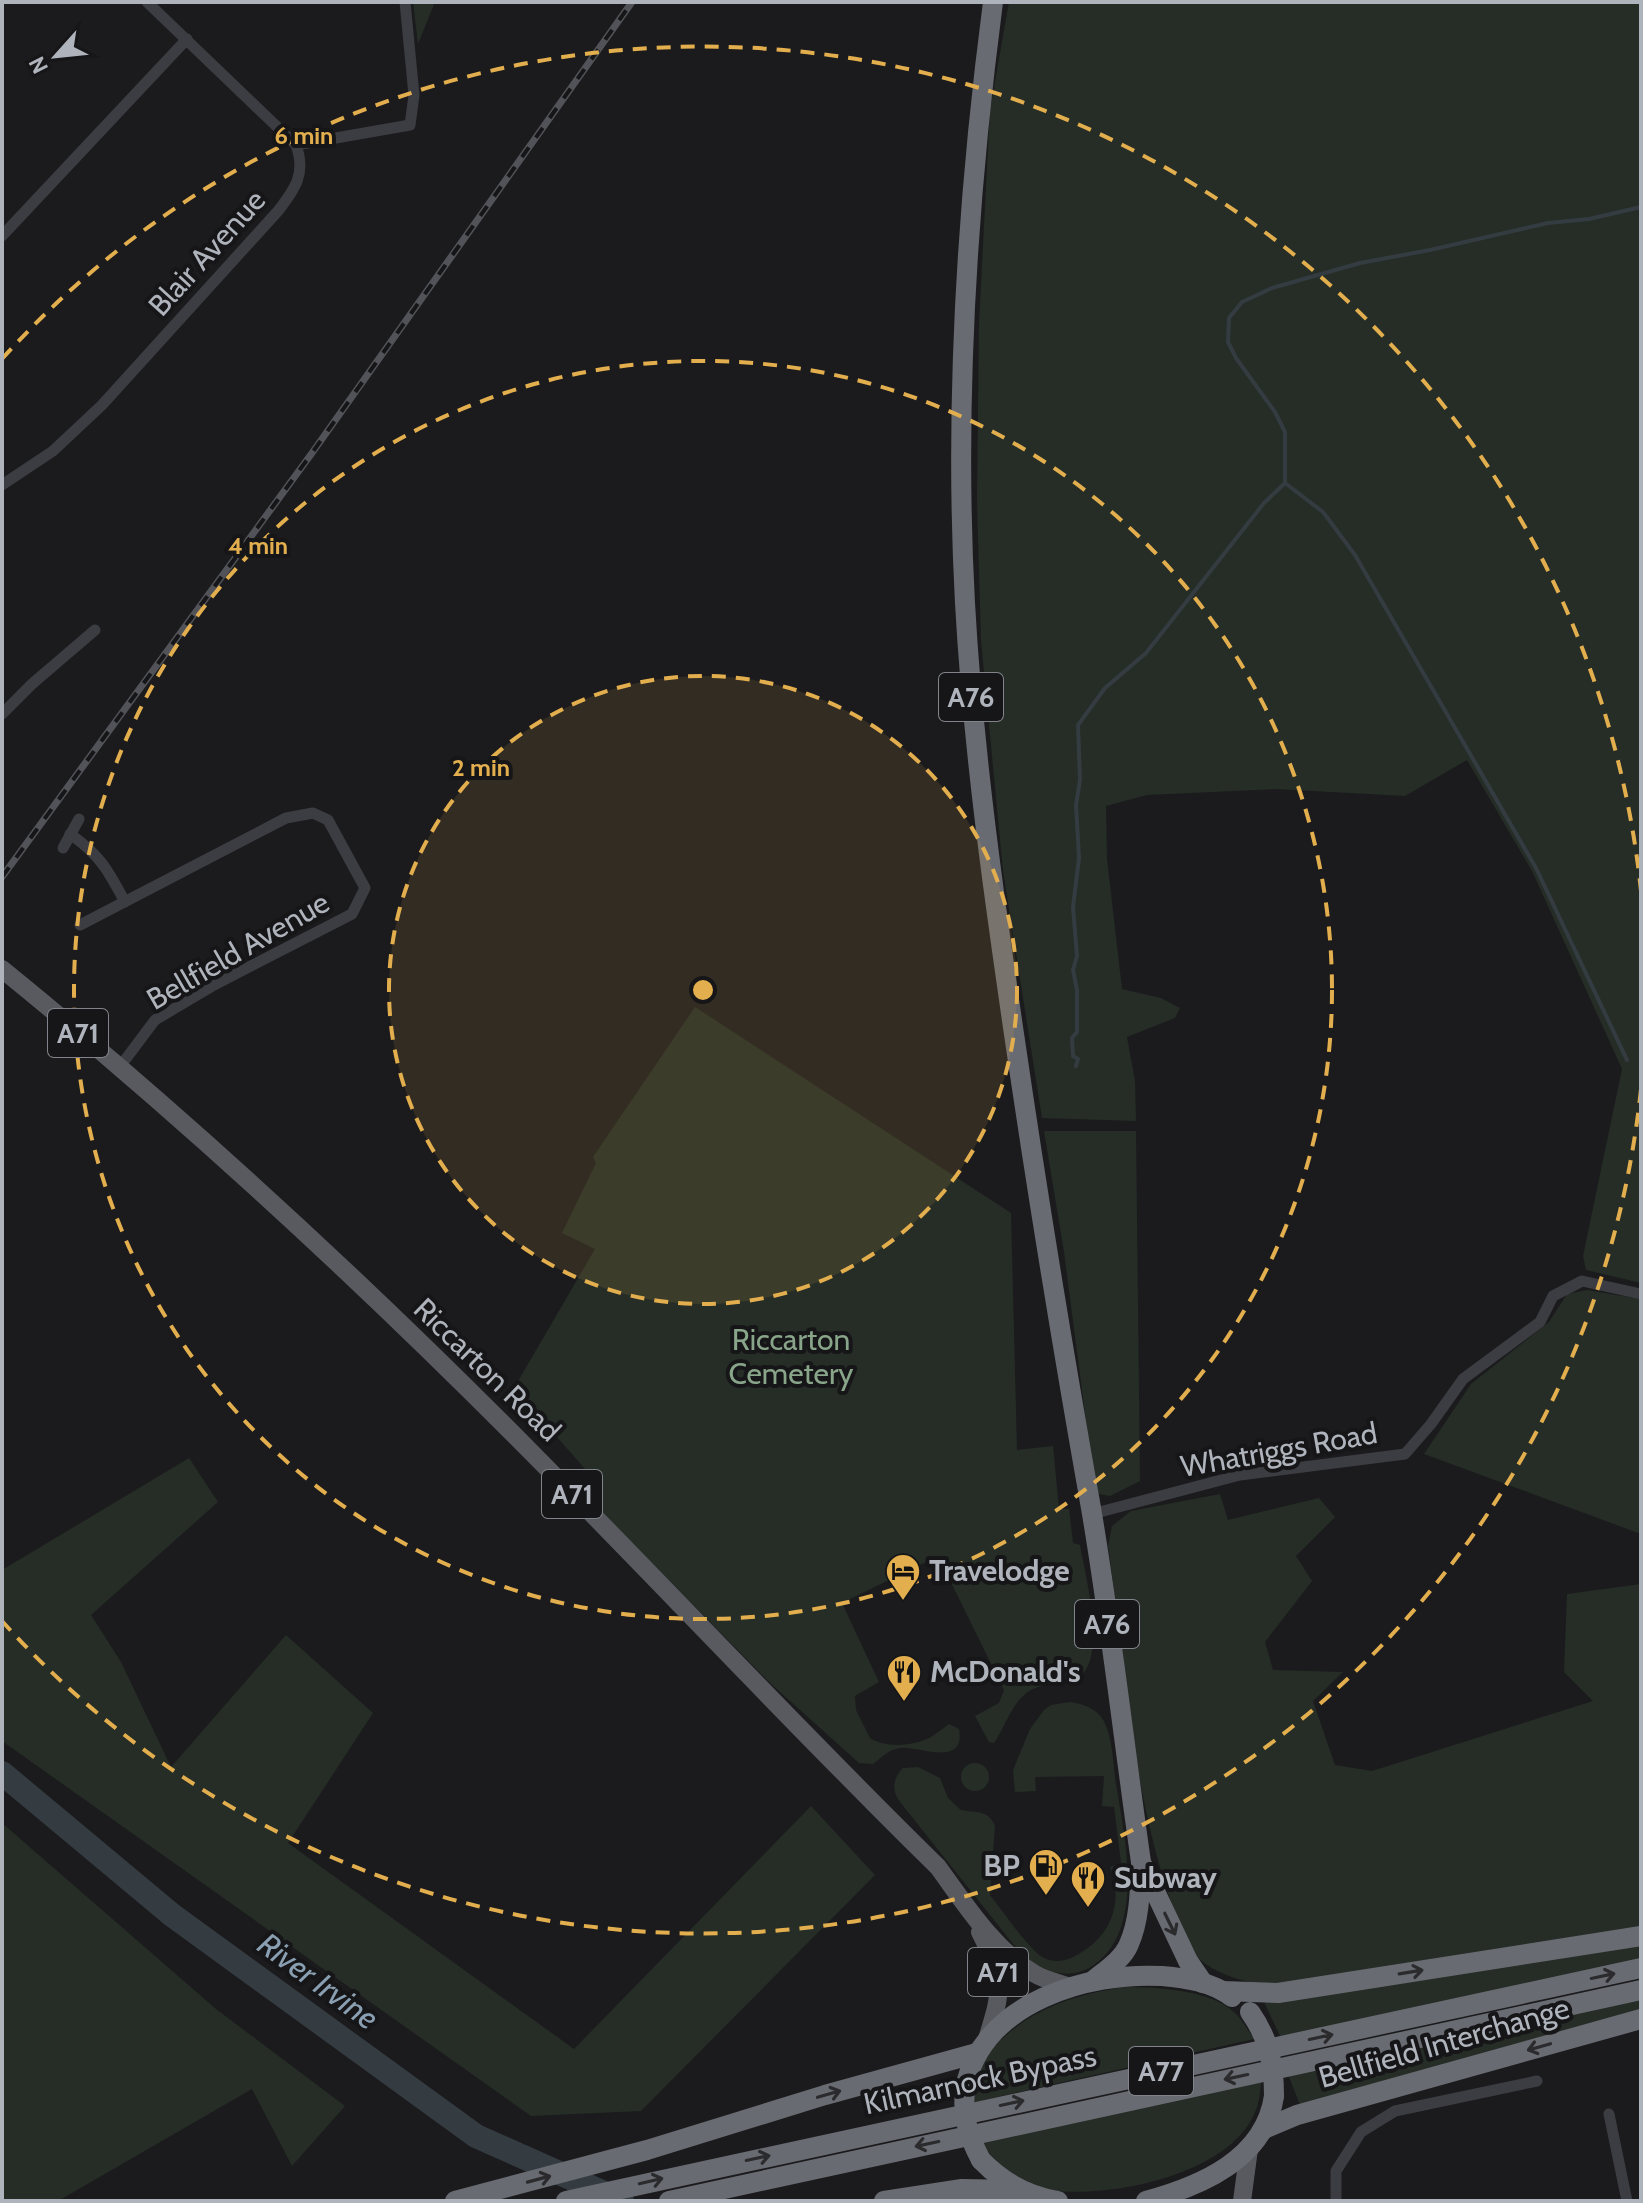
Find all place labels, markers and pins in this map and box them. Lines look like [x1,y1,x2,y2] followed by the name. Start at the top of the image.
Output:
[689,976,717,1004] centre of rings
[884,1552,922,1602] hotel icon: Travelodge
[929,1552,1070,1589] place label: Travelodge
[885,1653,923,1703] restaurant icon: McDonald's
[930,1653,1081,1690] place label: McDonald's
[983,1847,1020,1884] place label: BP
[1027,1847,1065,1897] fuel station icon: BP
[1069,1859,1107,1909] restaurant icon: Subway
[1114,1859,1218,1896] place label: Subway

